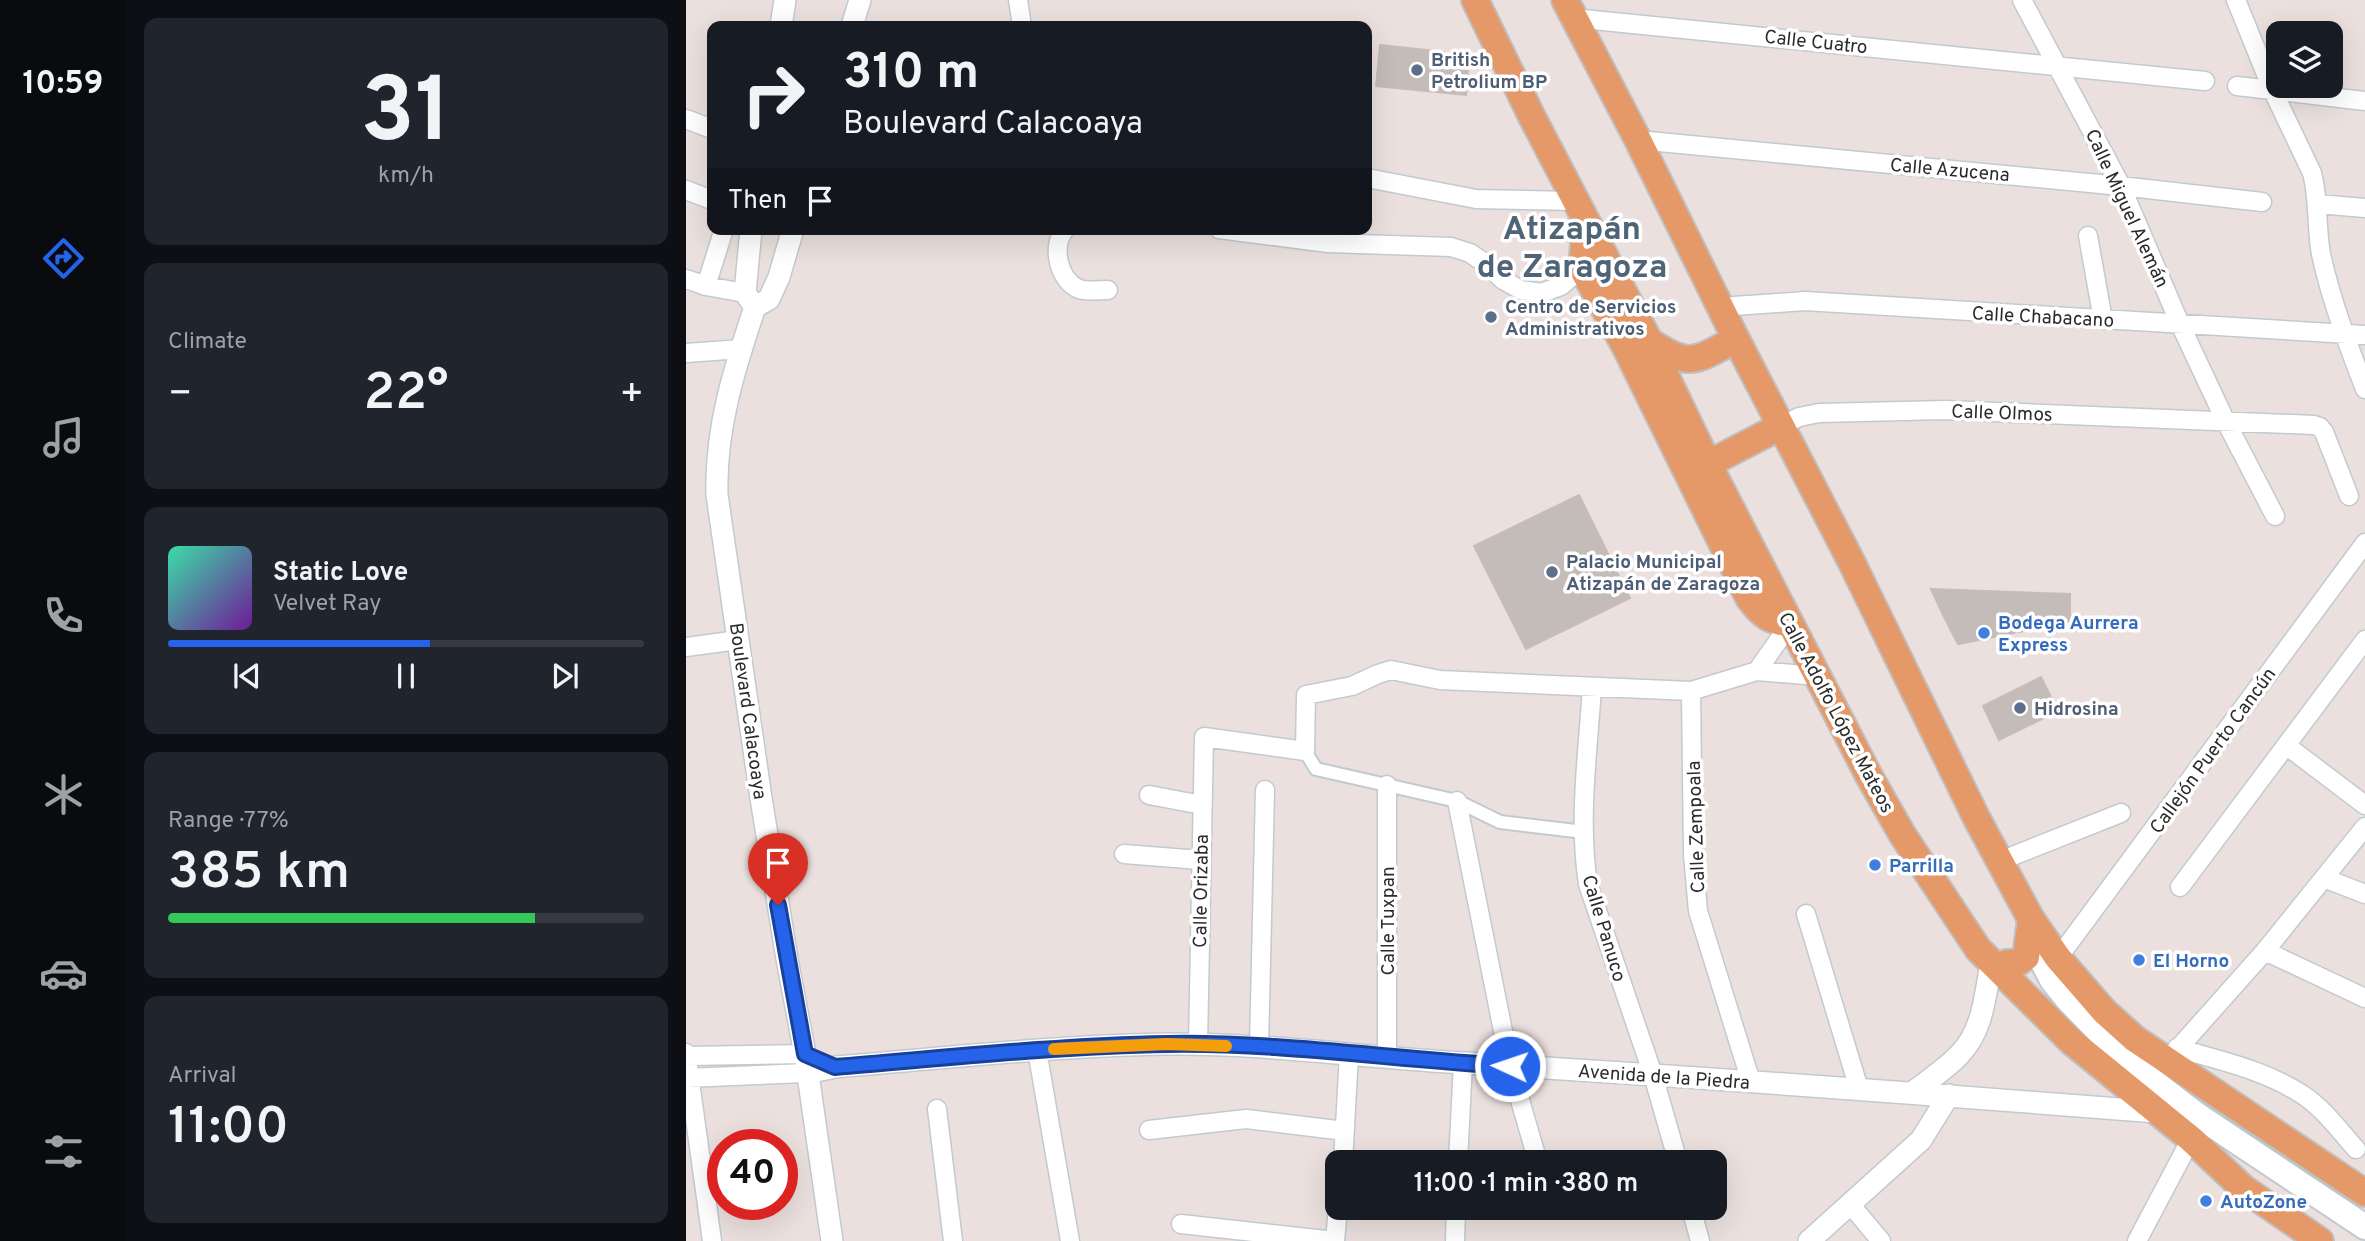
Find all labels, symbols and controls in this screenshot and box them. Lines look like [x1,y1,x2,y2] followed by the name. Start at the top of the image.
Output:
[2266,21,2343,98] map controls
[2266,21,2343,98] button: layers
[1763,26,1869,60] street label: Calle Cuatro
[843,44,979,106] text: 310 m
[728,49,819,140] icon: right
[1431,49,1547,95] place label: British Petrolium BP
[361,59,451,174] text: 31
[1409,62,1425,78] marker: British Petrolium BP
[23,65,103,105] text: 10:59
[843,105,1143,145] text: Boulevard Calacoaya
[2079,126,2173,292] street label: Calle Miguel Alemán
[1889,154,2011,188] street label: Calle Azucena
[378,162,434,191] text: km/h
[801,182,839,220] icon: arrive
[728,185,787,218] text: Then
[1477,210,1667,290] district label: Atizapán de Zaragoza
[39,234,88,283] icon: directions
[1505,296,1676,342] place label: Centro de Servicios Administrativos
[1971,302,2115,334] street label: Calle Chabacano
[1483,309,1499,325] marker: Centro de Servicios Administrativos
[168,328,247,357] text: Climate
[363,362,449,428] text: 22°
[168,371,193,420] text: −
[619,371,644,420] text: +
[1951,400,2053,428] street label: Calle Olmos
[39,413,88,462] icon: music
[1566,551,1760,597] place label: Palacio Municipal Atizapán de Zaragoza
[273,557,408,590] text: Static Love
[1544,564,1560,580] marker: Palacio Municipal Atizapán de Zaragoza
[273,590,381,619] text: Velvet Ray
[39,591,88,640] icon: phone
[1772,609,1898,817] street label: Calle Adolfo López Mateos
[1998,612,2139,658] place label: Bodega Aurrera Express
[723,621,771,801] street label: Boulevard Calacoaya
[1976,625,1992,641] marker: Bodega Aurrera Express
[228,657,266,695] icon: previous
[387,657,425,695] icon: pause
[546,657,584,695] icon: next
[2145,663,2282,839] street label: Callejón Puerto Cancún
[2034,698,2119,722] place label: Hidrosina
[2012,700,2028,716] marker: Hidrosina
[1683,760,1711,894] street label: Calle Zempoala
[39,770,88,819] icon: climate
[168,807,289,836] text: Range · 77%
[748,833,808,905] pin
[1189,834,1215,948] street label: Calle Orizaba
[168,841,350,907] text: 385 km
[759,844,797,882] icon: arrive
[1889,855,1954,879] place label: Parrilla
[1867,857,1883,873] marker: Parrilla
[1377,866,1401,976] street label: Calle Tuxpan
[1575,872,1631,985] street label: Calle Panuco
[39,949,88,998] icon: car
[2153,950,2229,974] place label: El Horno
[2131,952,2147,968] marker: El Horno
[1473,1029,1547,1103] position arrow
[1577,1060,1751,1096] street label: Avenida de la Piedra
[168,1062,237,1091] text: Arrival
[168,1096,289,1162] text: 11:00
[39,1127,88,1176] icon: filters
[707,1129,798,1220] speed limit sign: 40
[1414,1168,1638,1201] text: 11:00 · 1 min · 380 m
[2220,1191,2307,1215] place label: AutoZone
[2198,1193,2214,1209] marker: AutoZone

